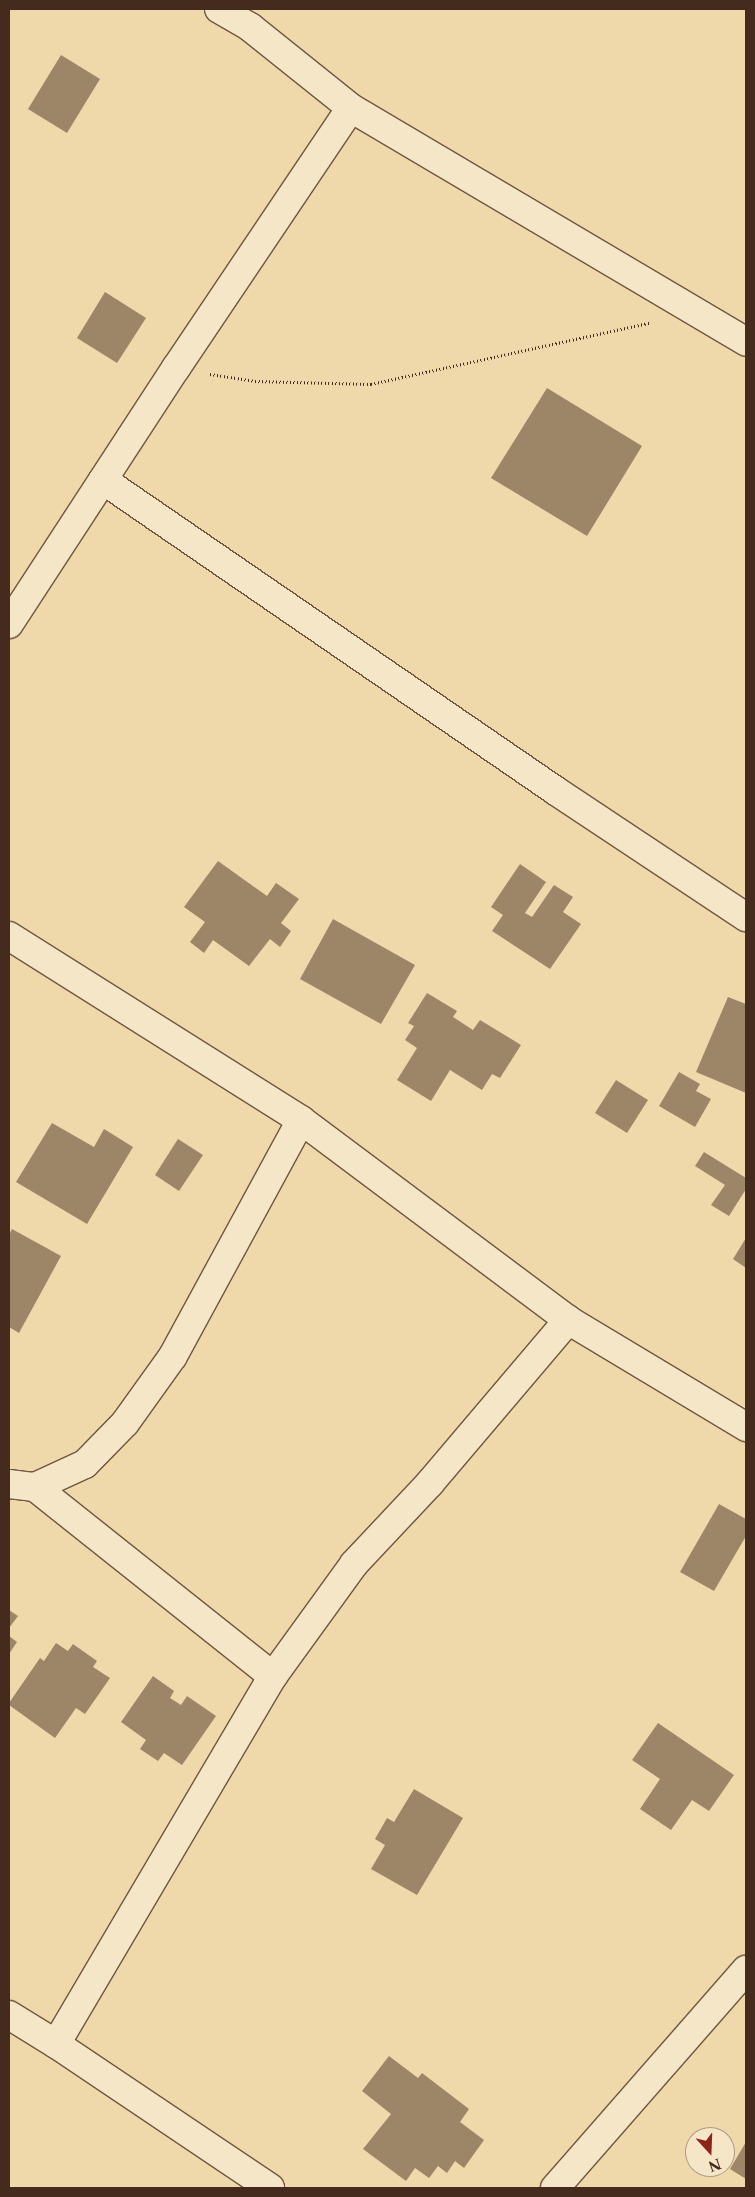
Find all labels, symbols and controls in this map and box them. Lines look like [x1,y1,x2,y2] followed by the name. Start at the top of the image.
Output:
[685,2127,735,2177] north arrow
[706,2155,724,2176] text: N

